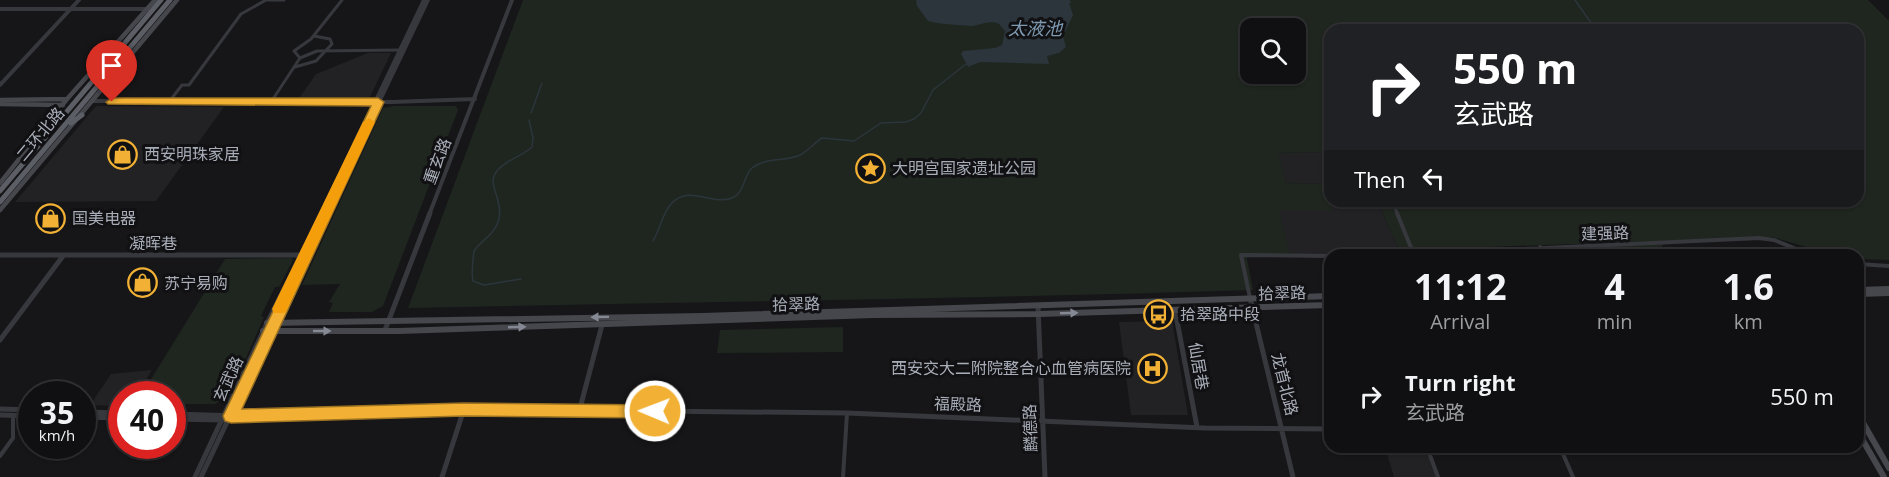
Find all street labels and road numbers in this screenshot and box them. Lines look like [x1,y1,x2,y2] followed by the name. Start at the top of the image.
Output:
[11,102,69,166] street label: 二环北路
[418,135,456,187] street label: 重玄路
[1581,221,1629,245] street label: 建强路
[129,232,177,254] street label: 凝晖巷
[1258,281,1306,305] street label: 拾翠路
[772,292,820,316] street label: 拾翠路
[1184,340,1214,392] street label: 仙居巷
[1267,350,1303,418] street label: 龙首北路
[208,353,248,405] street label: 玄武路
[934,392,982,416] street label: 福殿路
[1018,404,1042,452] street label: 麟德路

